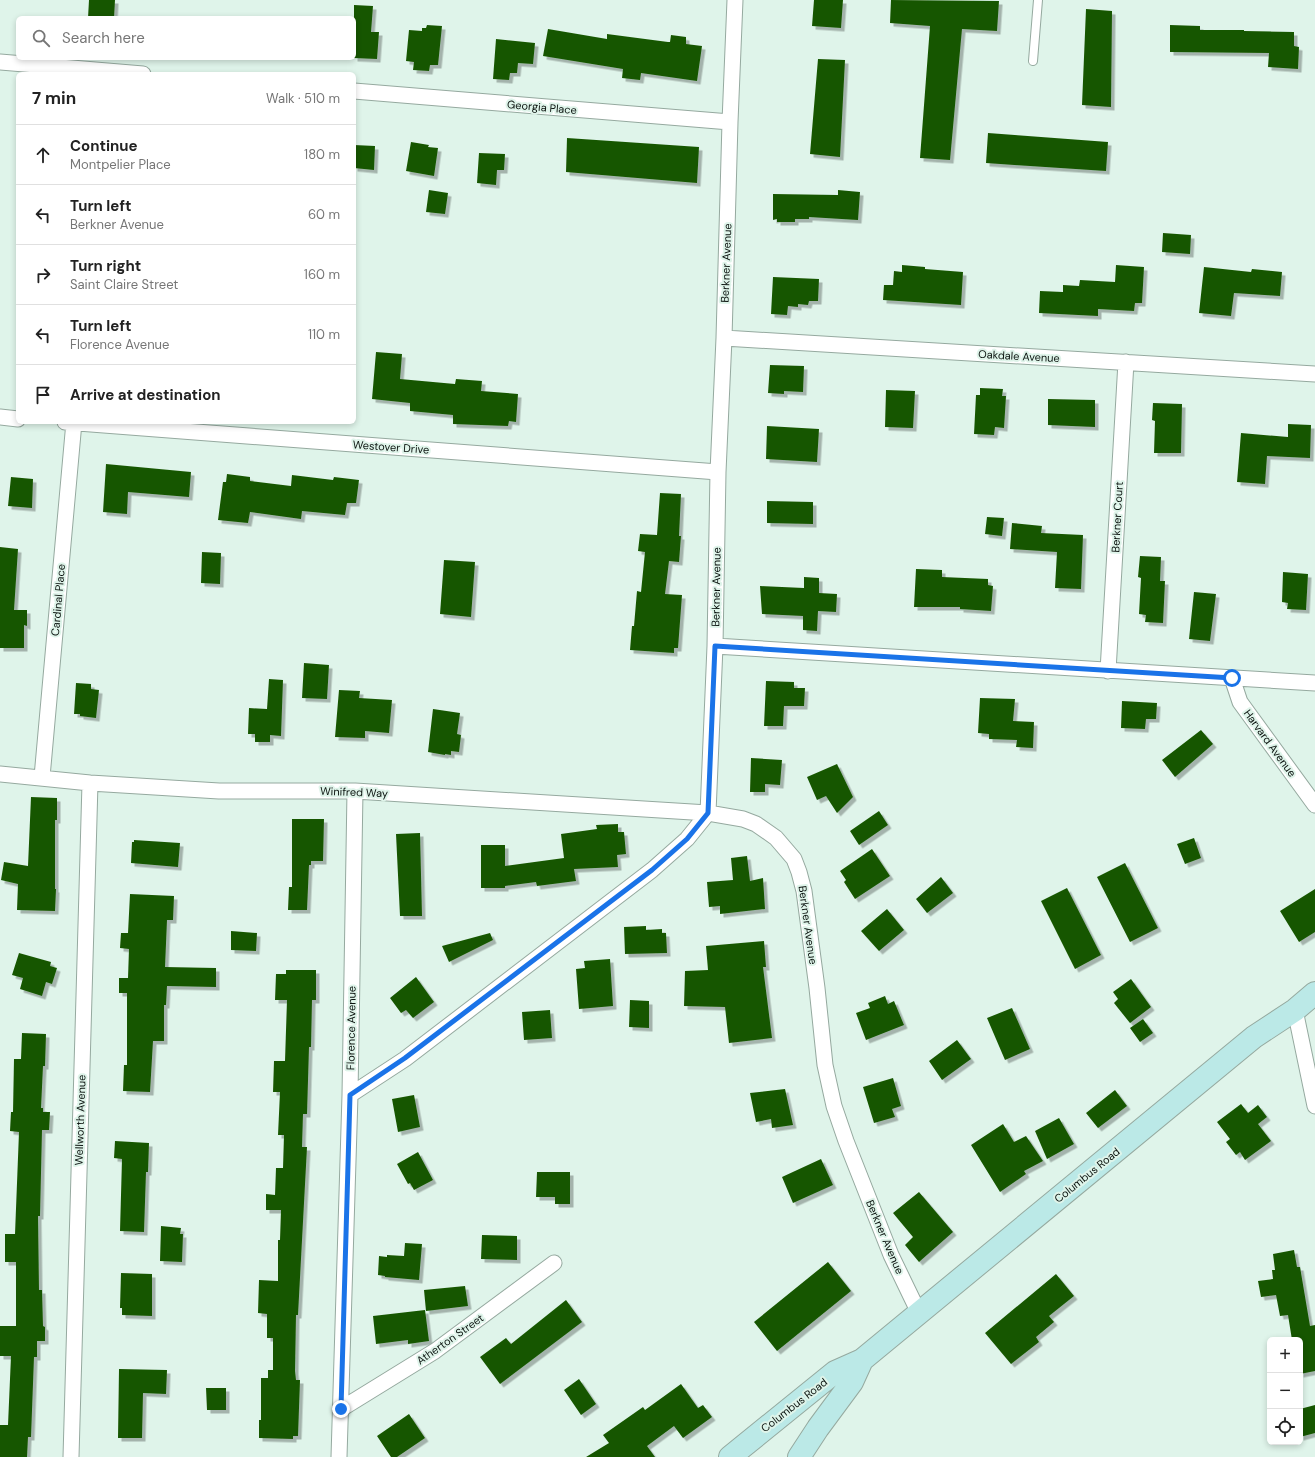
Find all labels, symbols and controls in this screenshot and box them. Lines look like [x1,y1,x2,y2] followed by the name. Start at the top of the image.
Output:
[16,16,356,60] search box
[30,27,52,49] icon: search
[62,28,145,48] text: Search here
[32,87,76,109] text: 7 min
[266,90,340,107] text: Walk · 510 m
[506,97,578,117] street label: Georgia Place
[70,136,138,156] text: Continue
[32,144,54,166] icon: ahead
[304,146,340,163] text: 180 m
[70,156,171,173] text: Montpelier Place
[70,196,131,216] text: Turn left
[32,204,54,226] icon: left
[308,206,340,223] text: 60 m
[70,216,164,233] text: Berkner Avenue
[718,223,734,303] street label: Berkner Avenue
[70,256,141,276] text: Turn right
[32,264,54,286] icon: right
[304,266,340,283] text: 160 m
[70,276,178,293] text: Saint Claire Street
[70,316,131,336] text: Turn left
[32,324,54,346] icon: left
[308,326,340,343] text: 110 m
[70,336,169,353] text: Florence Avenue
[978,347,1060,365] street label: Oakdale Avenue
[32,384,54,406] icon: arrive
[70,385,221,405] text: Arrive at destination
[352,437,430,457] street label: Westover Drive
[1108,481,1126,553] street label: Berkner Court
[708,547,724,627] street label: Berkner Avenue
[48,563,68,637] street label: Cardinal Place
[1223,669,1241,687] route start
[1241,706,1299,780] street label: Harvard Avenue
[320,784,388,800] street label: Winifred Way
[796,885,820,965] street label: Berkner Avenue
[343,986,359,1070] street label: Florence Avenue
[71,1074,89,1166] street label: Wellworth Avenue
[1051,1144,1123,1206] street label: Columbus Road
[863,1198,907,1276] street label: Berkner Avenue
[414,1311,486,1367] street label: Atherton Street
[1267,1337,1303,1445] map controls
[1267,1337,1303,1373] button: +
[1267,1373,1303,1409] button: −
[758,1375,830,1435] street label: Columbus Road
[332,1400,350,1418] route end
[1267,1409,1303,1445] button: locate

